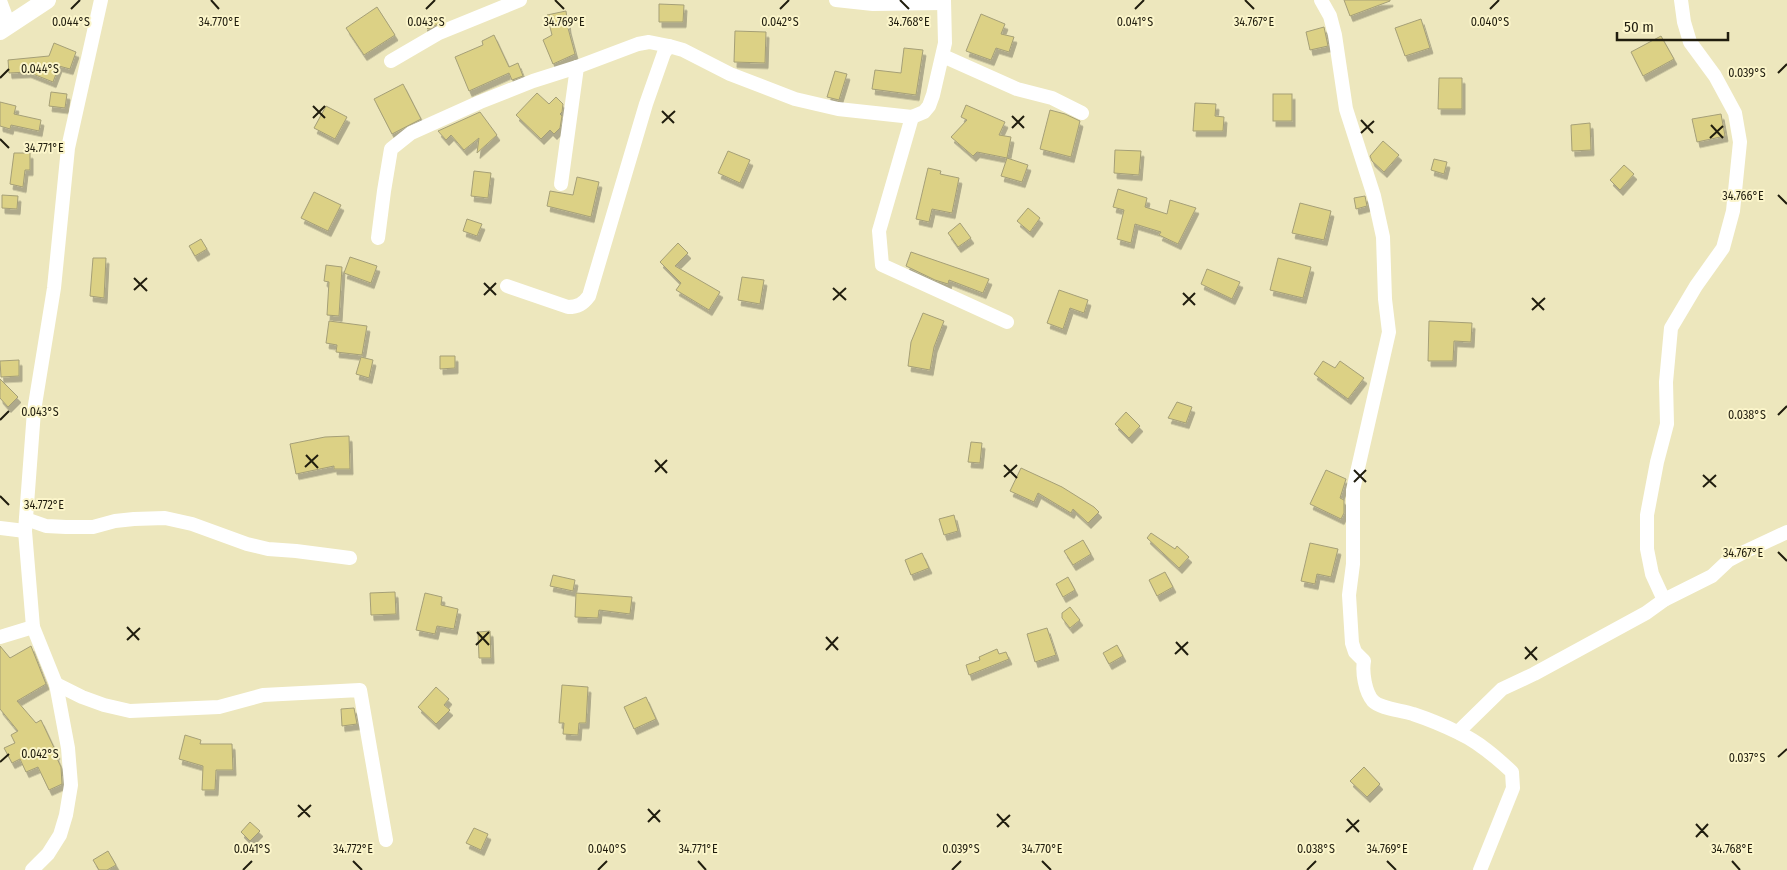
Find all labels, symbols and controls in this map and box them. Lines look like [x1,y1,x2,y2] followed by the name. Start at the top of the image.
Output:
[1617,10,1728,42] scale bar
[52,15,90,29] text: 0.044°S
[199,15,240,29] text: 34.770°E
[407,15,445,29] text: 0.043°S
[543,15,585,29] text: 34.769°E
[761,15,799,29] text: 0.042°S
[888,15,930,29] text: 34.768°E
[1117,15,1153,29] text: 0.041°S
[1234,15,1274,29] text: 34.767°E
[1471,15,1509,29] text: 0.040°S
[1624,18,1654,36] text: 50 m
[21,62,59,76] text: 0.044°S
[1728,66,1766,80] text: 0.039°S
[24,141,64,155] text: 34.771°E
[1722,189,1764,203] text: 34.766°E
[21,405,59,419] text: 0.043°S
[1728,408,1766,422] text: 0.038°S
[24,498,64,512] text: 34.772°E
[1723,546,1763,560] text: 34.767°E
[21,747,59,761] text: 0.042°S
[1729,751,1765,765] text: 0.037°S
[234,842,270,856] text: 0.041°S
[333,842,373,856] text: 34.772°E
[588,842,626,856] text: 0.040°S
[678,842,718,856] text: 34.771°E
[942,842,980,856] text: 0.039°S
[1022,842,1063,856] text: 34.770°E
[1297,842,1335,856] text: 0.038°S
[1366,842,1408,856] text: 34.769°E
[1711,842,1753,856] text: 34.768°E

